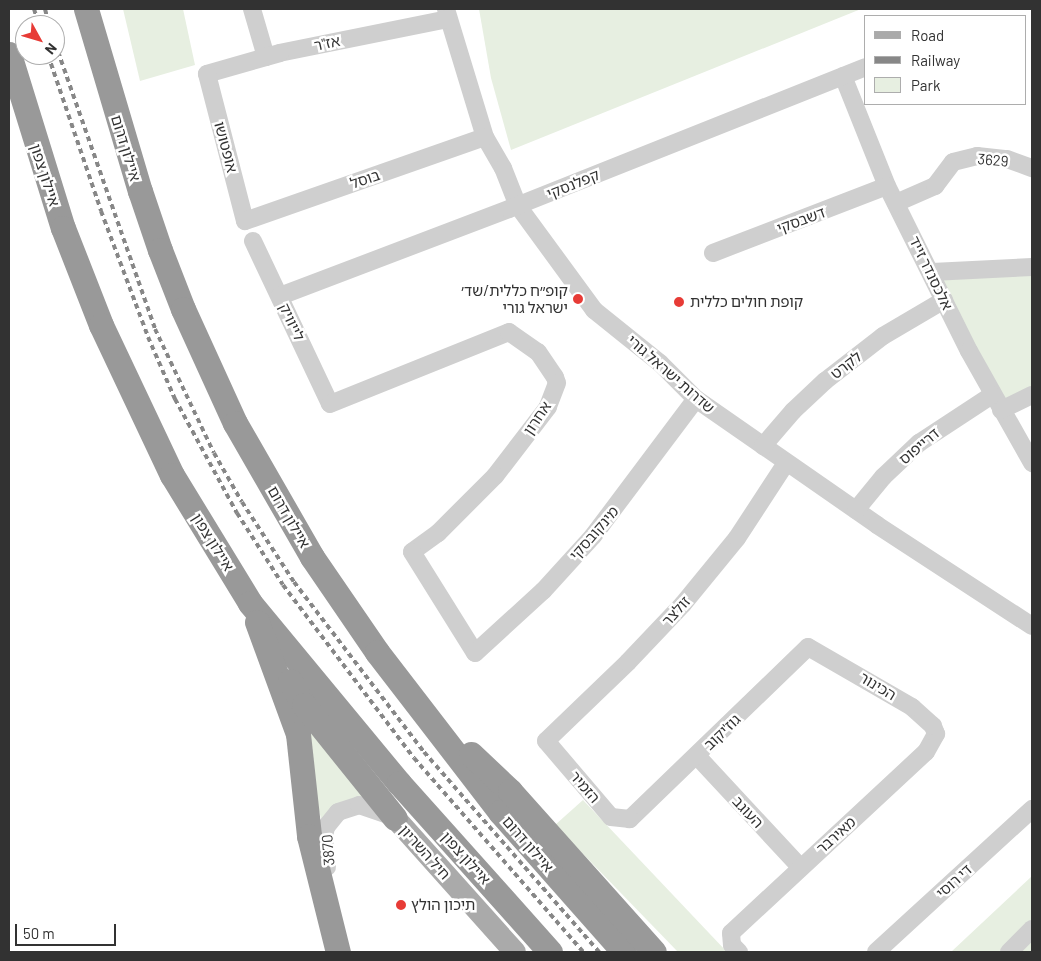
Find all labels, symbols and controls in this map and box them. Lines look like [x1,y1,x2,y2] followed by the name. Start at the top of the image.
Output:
[15,15,65,65] north arrow
[864,15,1026,105] legend
[911,26,944,44] text: Road
[312,31,342,55] street label: אז"ר
[42,40,61,58] text: N
[911,51,960,69] text: Railway
[911,76,940,94] text: Park
[107,113,145,183] street label: איילון דרום
[211,119,241,175] street label: אופטושו
[26,141,64,209] street label: איילון צפון
[977,150,1009,170] street label: 3629
[544,165,602,203] street label: קפלנסקי
[348,166,382,192] street label: בוסל
[774,203,828,237] street label: דשבסקי
[905,233,957,313] street label: אלכסנדר זייד
[461,281,568,316] place label: קופ״ח כללית/שד׳ ישראל גורי
[572,293,584,305] marker: קופ״ח כללית/שד׳ ישראל גורי
[690,293,803,311] place label: קופת חולים כללית
[672,295,686,309] marker: קופת חולים כללית
[275,300,309,344] street label: לייוויק
[624,331,718,417] street label: שדרות ישראל גורי
[827,347,865,383] street label: לקרט
[519,398,555,438] street label: אחרון
[895,424,943,468] street label: דרייפוס
[264,483,314,551] street label: איילון דרום
[566,502,622,564] street label: מינקובסקי
[188,510,238,574] street label: איילון צפון
[658,593,694,629] street label: זולצר
[856,668,900,704] street label: הכינור
[700,710,744,754] street label: גוז'יקוב
[566,767,604,807] street label: הזמיר
[729,792,767,832] street label: העוגב
[499,812,557,876] street label: איילון דרום
[813,813,859,857] street label: מאירבר
[396,821,454,883] street label: חיל השריון
[438,828,494,888] street label: איילון צפון
[318,834,338,866] street label: 3870
[932,860,976,902] street label: די רוסי
[411,896,475,914] place label: תיכון הולץ
[395,899,407,911] marker: תיכון הולץ
[18,914,119,946] scale bar
[23,924,55,942] text: 50 m

